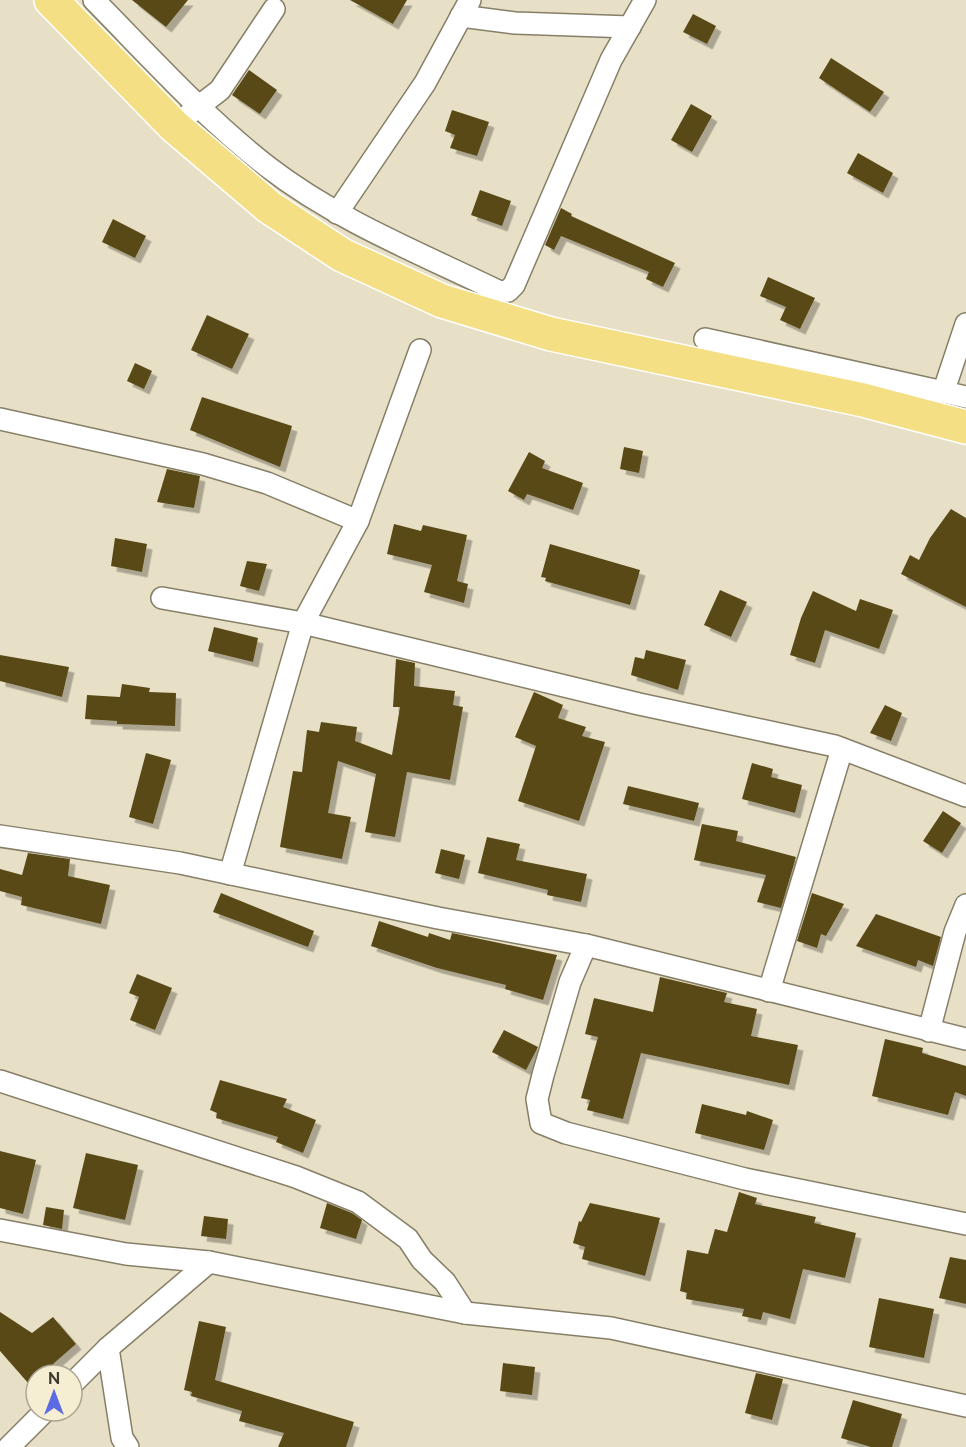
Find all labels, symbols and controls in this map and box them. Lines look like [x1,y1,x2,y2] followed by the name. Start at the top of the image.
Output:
[24,1363,84,1423] north arrow
[48,1369,60,1388] text: N

